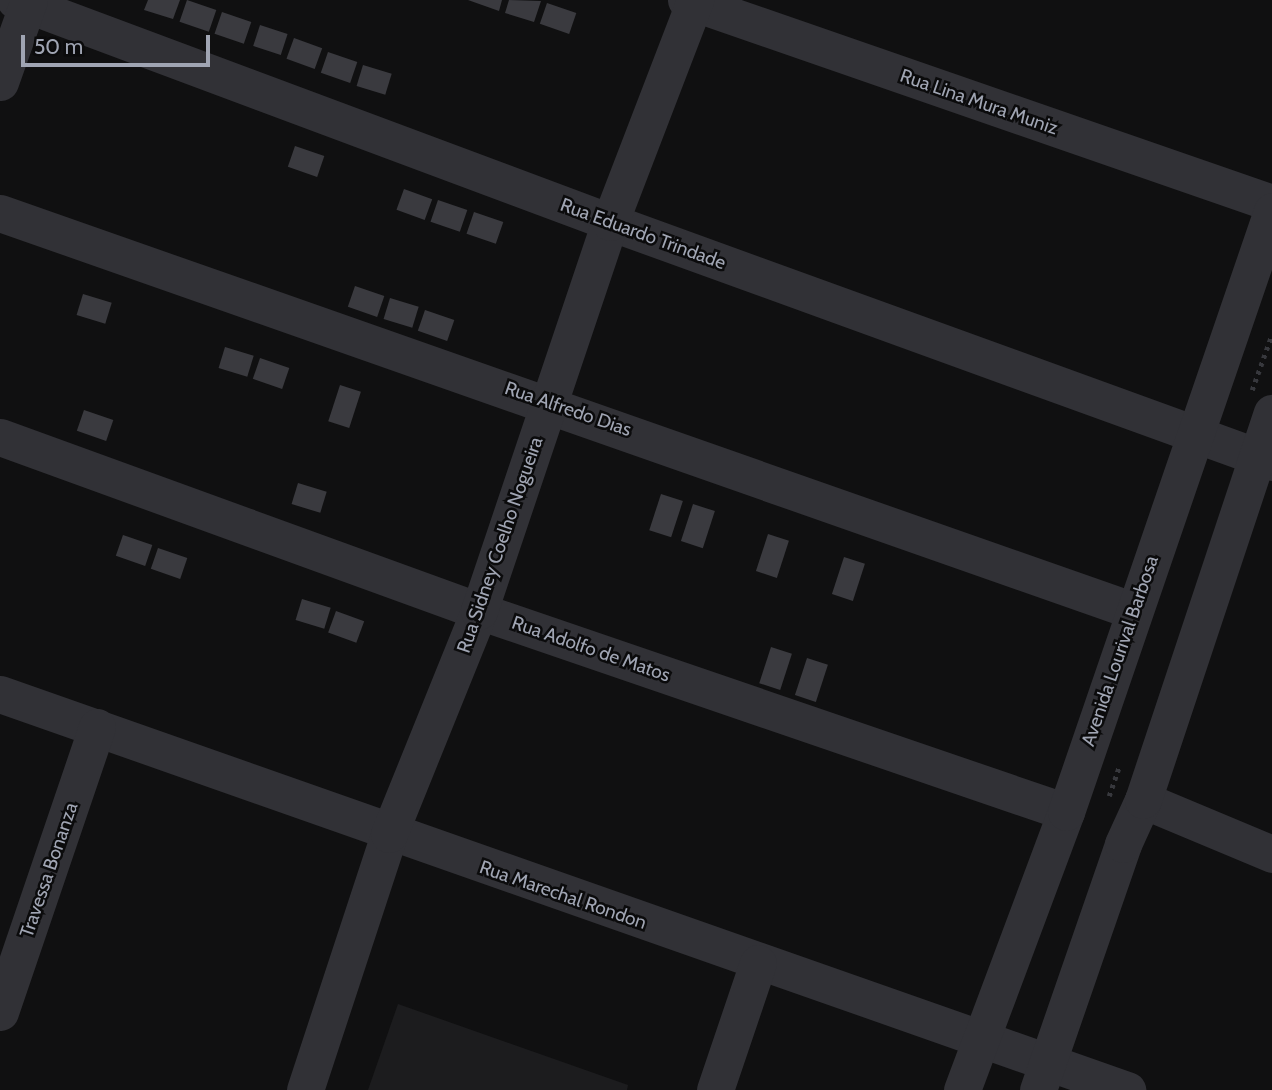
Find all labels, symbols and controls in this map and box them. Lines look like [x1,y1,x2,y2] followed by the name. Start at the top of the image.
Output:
[24,21,214,65] scale bar
[34,34,83,59] text: 50 m
[897,64,1061,140] street label: Rua Lina Mura Muniz
[557,193,729,275] street label: Rua Eduardo Trindade
[502,377,634,441] street label: Rua Alfredo Dias
[452,434,548,656] street label: Rua Sidney Coelho Nogueira
[1077,553,1163,749] street label: Avenida Lourival Barbosa
[509,611,673,687] street label: Rua Adolfo de Matos
[15,799,83,941] street label: Travessa Bonanza
[477,856,649,934] street label: Rua Marechal Rondon

